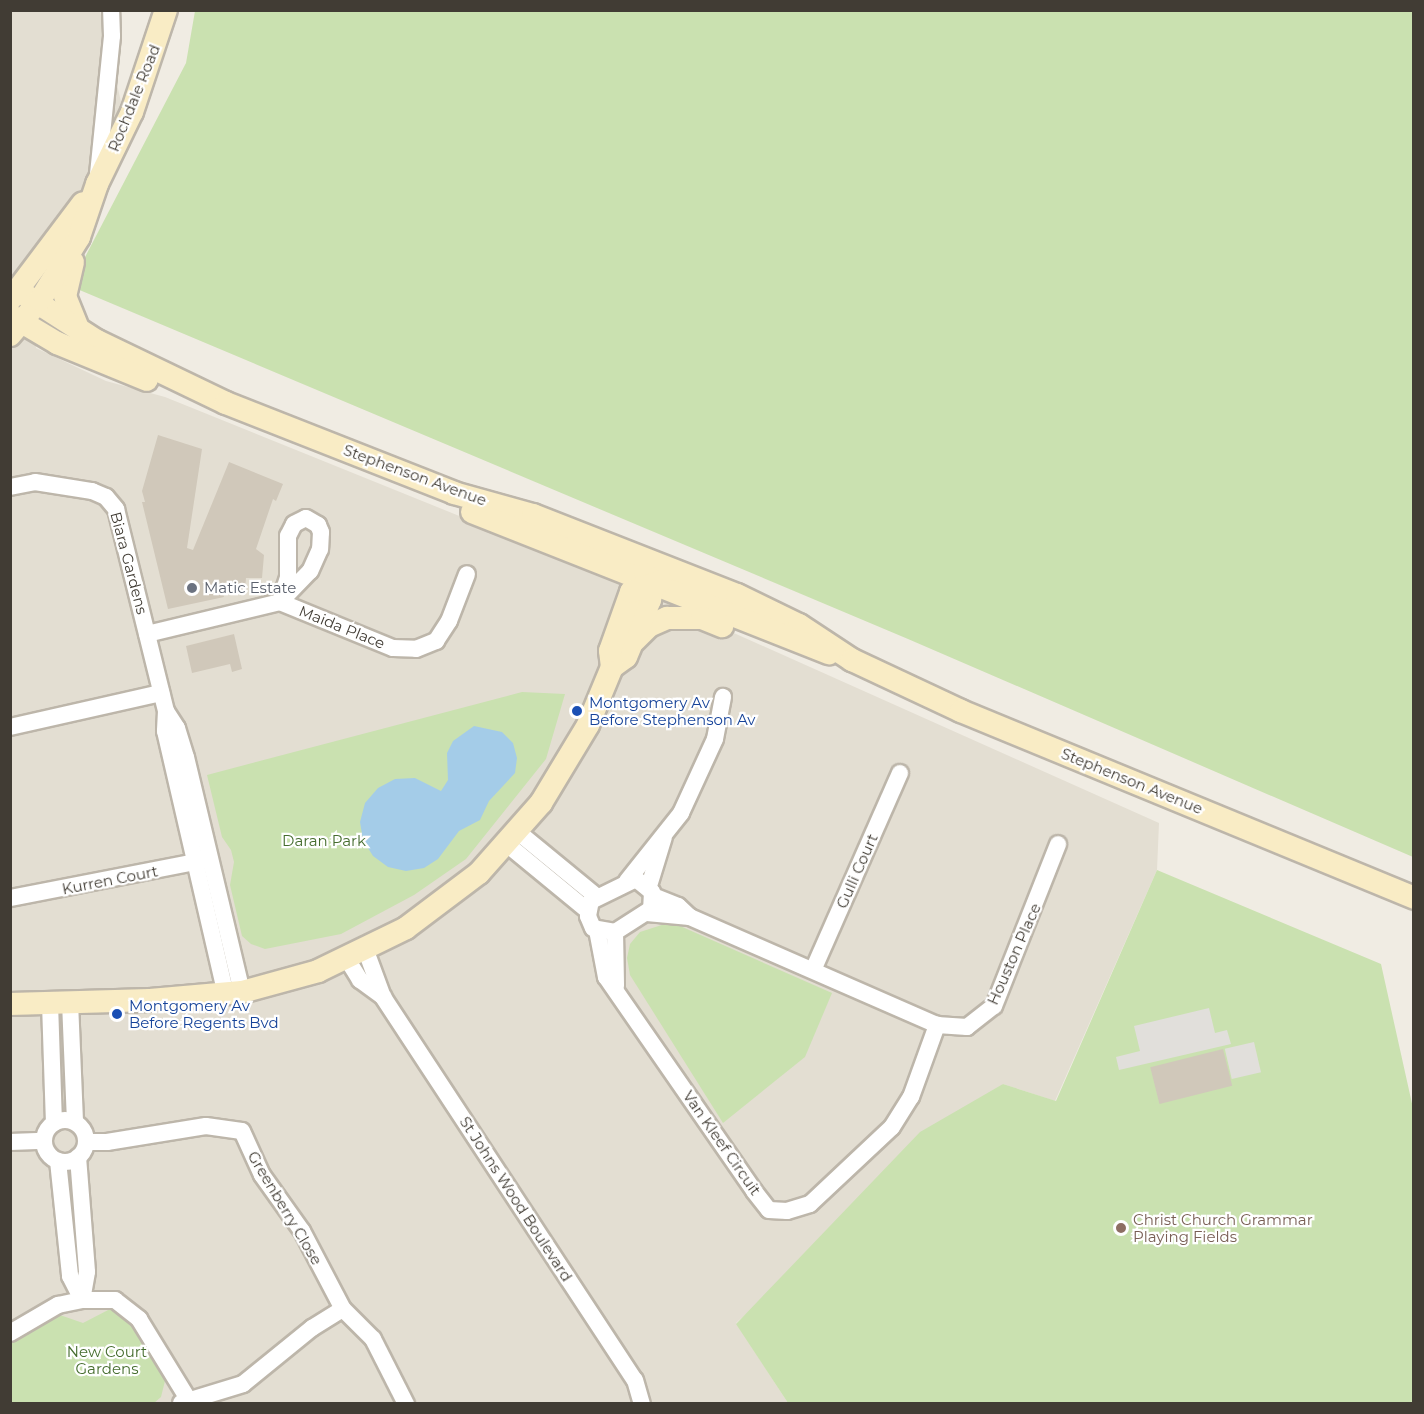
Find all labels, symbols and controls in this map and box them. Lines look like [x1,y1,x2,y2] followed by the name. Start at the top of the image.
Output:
[104,42,164,154] street label: Rochdale Road
[341,441,489,509] street label: Stephenson Avenue
[107,510,151,616] street label: Biara Gardens
[204,579,296,597] place label: Matic Estate
[185,581,199,595] marker: Matic Estate
[296,602,388,652] street label: Maida Place
[589,693,755,728] place label: Montgomery Av Before Stephenson Av
[570,704,584,718] marker: Montgomery Av Before Stephenson Av
[1059,744,1205,818] street label: Stephenson Avenue
[833,831,881,911] street label: Gulli Court
[282,832,366,850] park label: Daran Park
[60,862,160,898] street label: Kurren Court
[984,900,1044,1008] street label: Houston Place
[129,996,279,1031] place label: Montgomery Av Before Regents Bvd
[110,1007,124,1021] marker: Montgomery Av Before Regents Bvd
[679,1087,765,1199] street label: Van Kleef Circuit
[456,1113,576,1285] street label: St Johns Wood Boulevard
[244,1148,326,1268] street label: Greenberry Close
[1133,1210,1313,1245] place label: Christ Church Grammar Playing Fields
[1114,1221,1128,1235] marker: Christ Church Grammar Playing Fields
[67,1342,147,1377] park label: New Court Gardens

